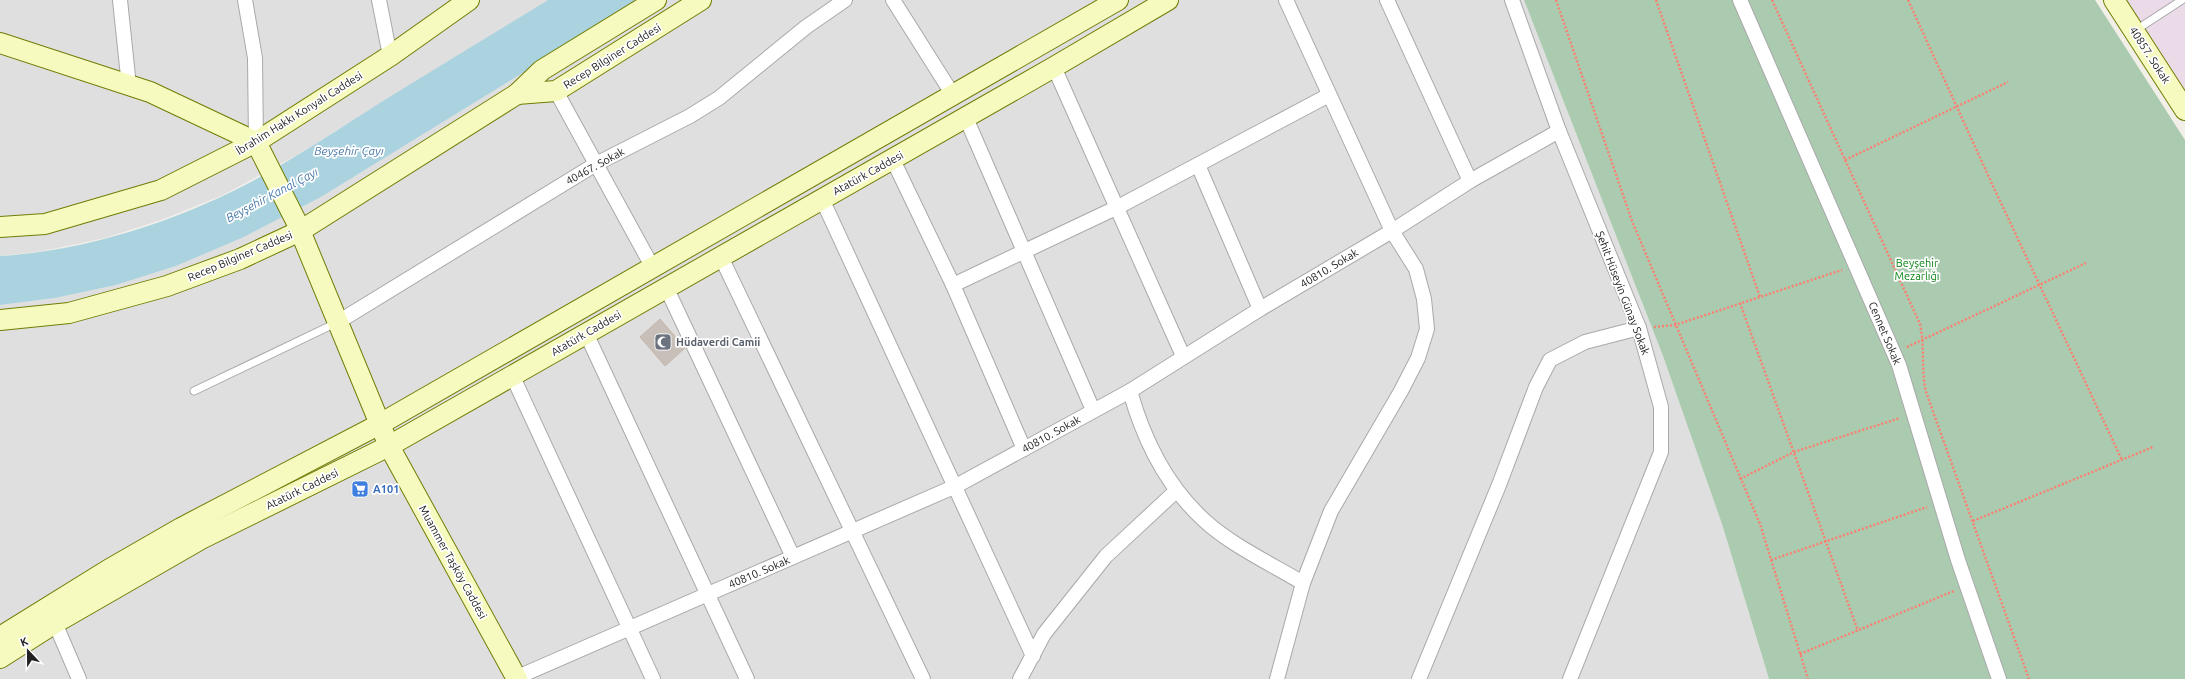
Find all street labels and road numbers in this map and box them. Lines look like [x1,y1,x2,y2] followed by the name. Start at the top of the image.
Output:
[561,21,663,91] street label: Recep Bilginer Caddesi
[2127,24,2173,86] street label: 40857. Sokak
[234,69,364,157] street label: İbrahim Hakkı Konyalı Caddesi
[564,145,627,187] street label: 40467. Sokak
[831,149,905,197] street label: Atatürk Caddesi
[186,229,294,283] street label: Recep Bilginer Caddesi
[1594,229,1652,357] street label: Şehit Hüseyin Günay Sokak
[1298,246,1360,290] street label: 40810. Sokak
[1866,300,1904,367] street label: Cennet Sokak
[549,308,623,358] street label: Atatürk Caddesi
[1020,413,1083,455] street label: 40810. Sokak
[264,466,340,512] street label: Atatürk Caddesi
[417,503,489,621] street label: Muammer Taşköy Caddesi
[727,554,792,590] street label: 40810. Sokak

